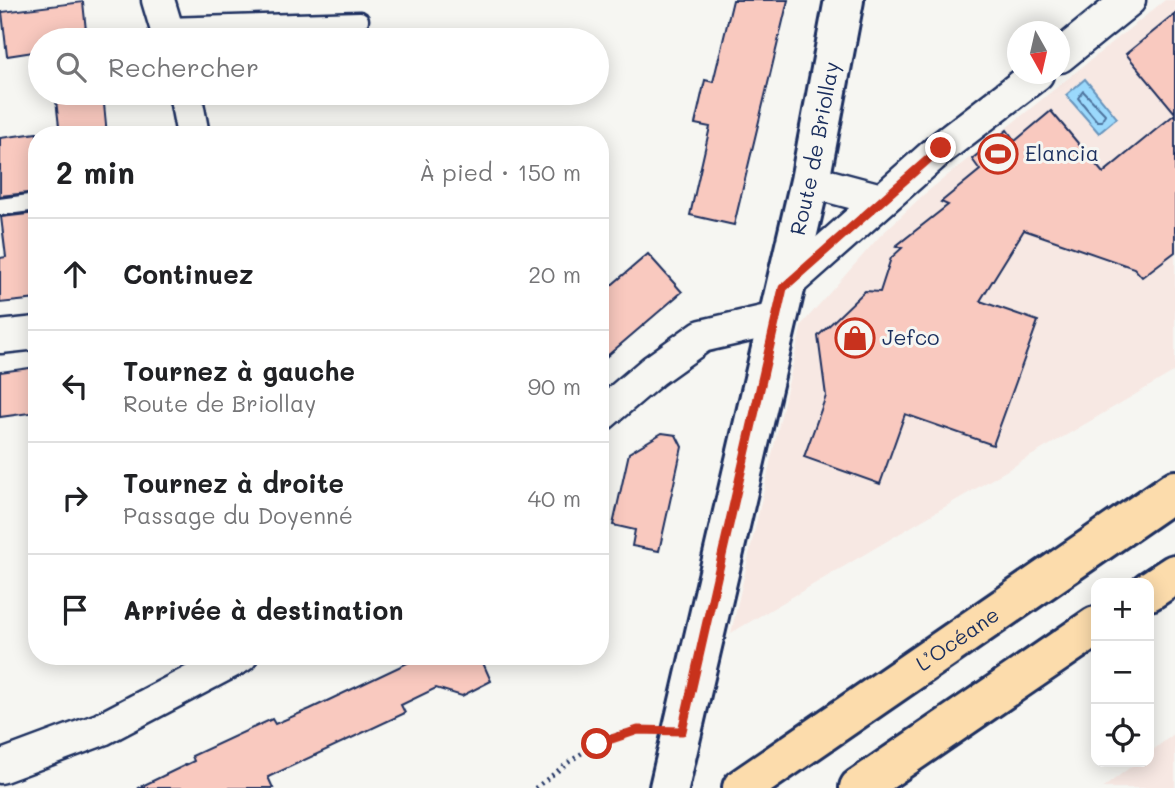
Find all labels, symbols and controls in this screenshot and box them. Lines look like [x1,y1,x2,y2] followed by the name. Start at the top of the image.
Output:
[1007,21,1070,84] north arrow
[28,28,609,105] search box
[52,48,90,86] icon: search
[108,50,259,84] text: Rechercher
[783,59,844,238] street label: Route de Briollay
[925,132,956,163] route end
[977,133,1019,175] sports icon: Elancia
[1025,139,1099,166] place label: Elancia
[56,152,135,192] text: 2 min
[419,157,581,187] text: À pied · 150 m
[56,255,94,293] icon: ahead
[123,257,253,291] text: Continuez
[528,259,581,289] text: 20 m
[834,317,876,359] shop icon: Jefco
[882,323,940,350] place label: Jefco
[123,354,355,388] text: Tournez à gauche
[56,367,94,405] icon: left
[528,371,581,401] text: 90 m
[123,388,316,418] text: Route de Briollay
[123,466,344,500] text: Tournez à droite
[56,479,94,517] icon: right
[528,483,581,513] text: 40 m
[123,500,353,530] text: Passage du Doyenné
[1091,578,1154,767] map controls
[1091,578,1154,641] button: +
[56,591,94,629] icon: arrive
[123,593,403,627] text: Arrivée à destination
[910,600,1004,676] street label: L’Océane
[1091,641,1154,704] button: −
[1091,704,1154,767] button: locate
[581,728,612,759] route start

